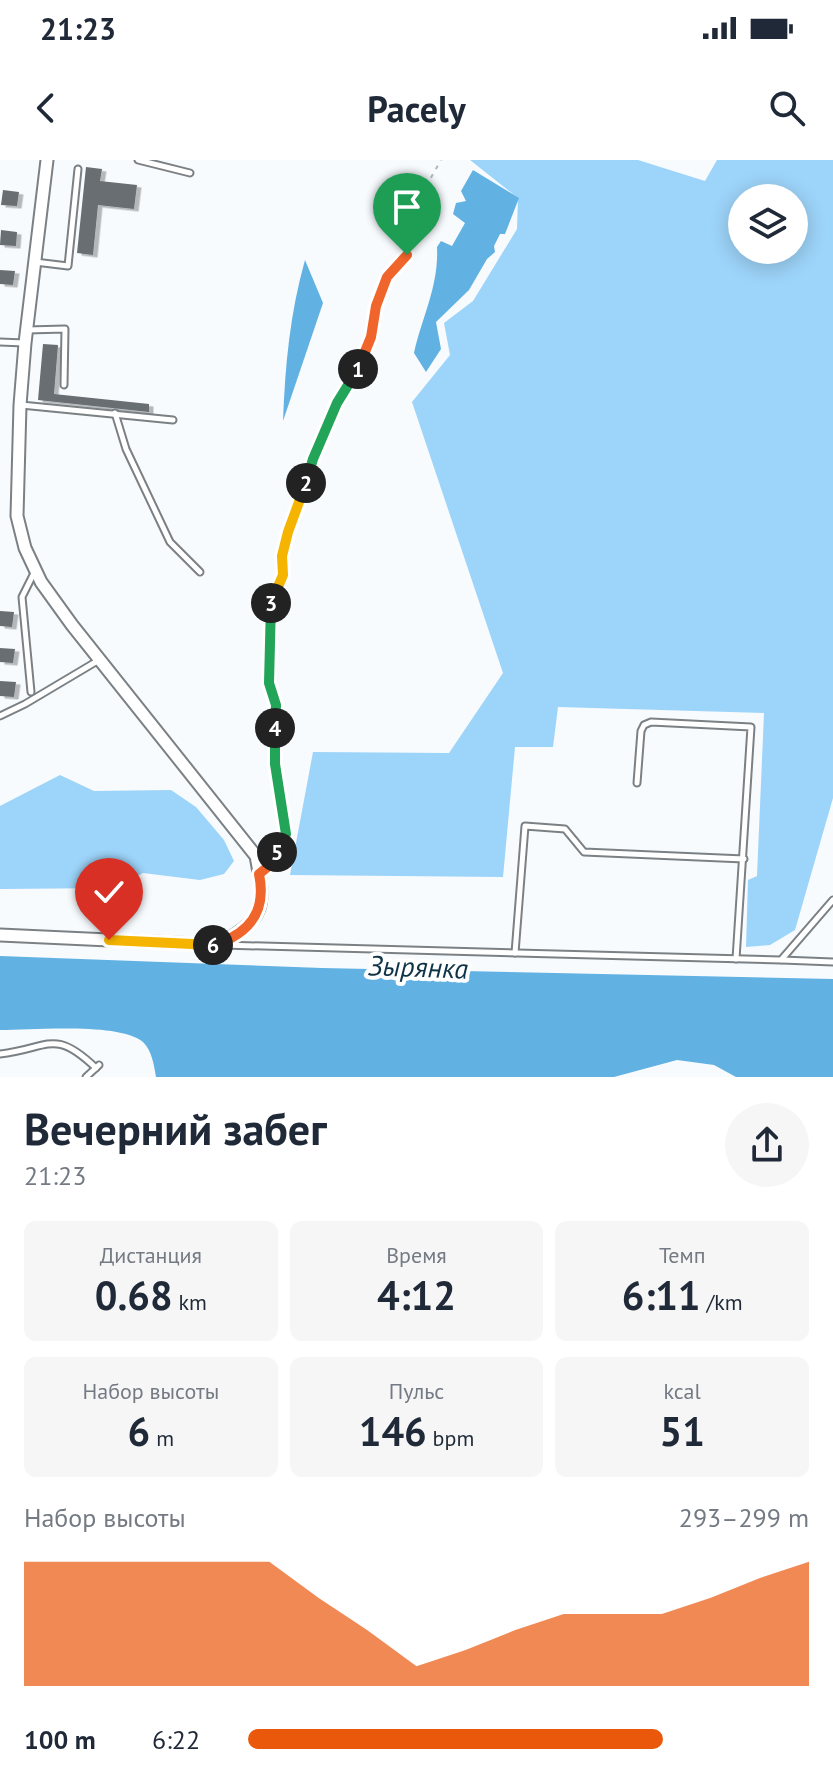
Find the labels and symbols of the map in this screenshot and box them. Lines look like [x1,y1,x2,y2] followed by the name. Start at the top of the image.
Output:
[373,173,441,255] pin
[338,349,378,389] pin: 1
[286,463,326,503] pin: 2
[251,583,291,623] pin: 3
[255,708,295,748] pin: 4
[257,832,297,872] pin: 5
[75,858,143,940] pin
[193,925,233,965] pin: 6
[367,946,469,987] water label: Зырянка

